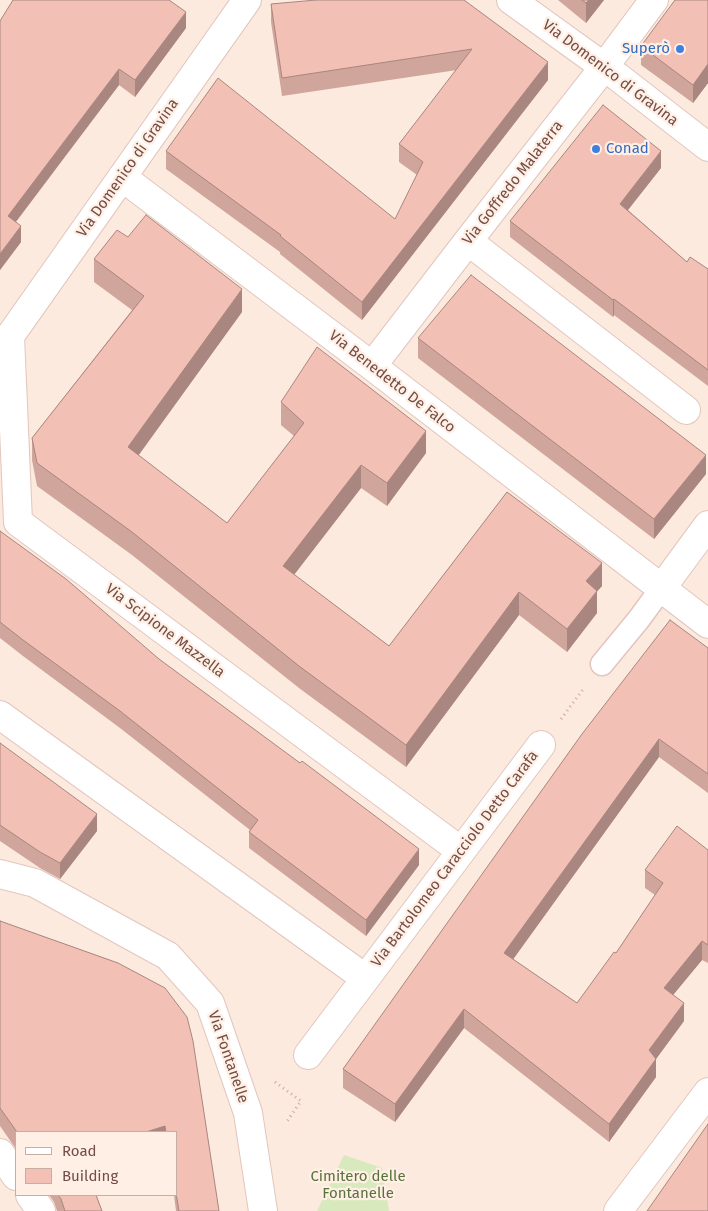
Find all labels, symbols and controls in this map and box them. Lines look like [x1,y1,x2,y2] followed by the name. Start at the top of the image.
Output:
[539,16,681,130] street label: Via Domenico di Gravina
[622,40,670,58] place label: Superò
[674,43,686,55] marker: Superò
[73,95,183,241] street label: Via Domenico di Gravina
[459,117,567,249] street label: Via Goffredo Malaterra
[606,140,649,158] place label: Conad
[590,143,602,155] marker: Conad
[325,327,459,437] street label: Via Benedetto De Falco
[102,580,228,682] street label: Via Scipione Mazzella
[368,747,542,971] street label: Via Bartolomeo Caracciolo Detto Carafa
[204,1008,252,1106] street label: Via Fontanelle
[15,1131,178,1196] legend
[62,1142,97,1160] text: Road
[62,1167,118,1185] text: Building
[310,1168,406,1203] park label: Cimitero delle Fontanelle

